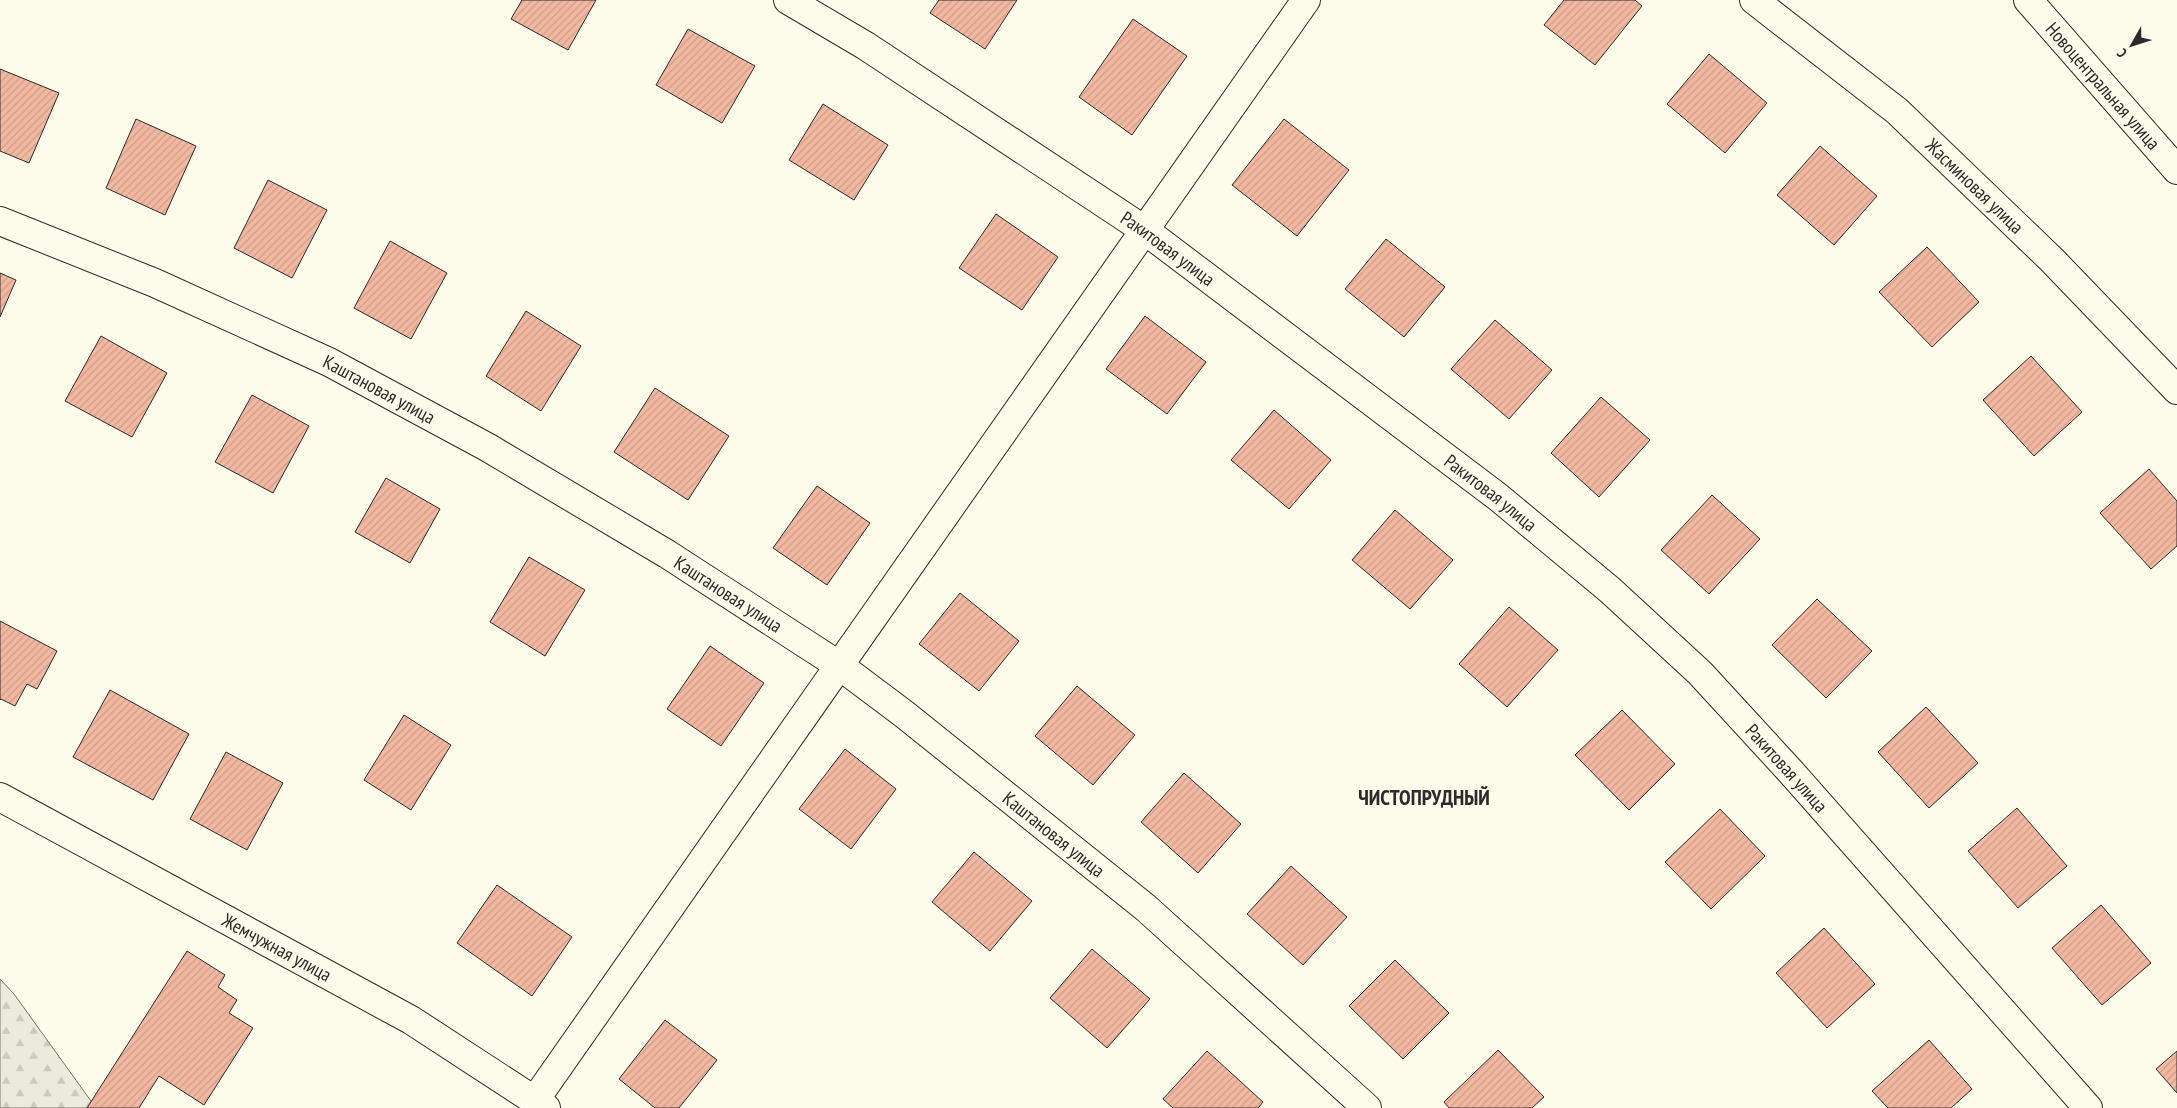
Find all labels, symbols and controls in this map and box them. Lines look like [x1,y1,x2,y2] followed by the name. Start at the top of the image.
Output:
[2041,17,2166,154] street label: Новоцентральная улица
[2107,20,2157,70] north arrow
[2113,45,2131,61] text: С
[1920,132,2029,239] street label: Жасминовая улица
[1116,206,1220,291] street label: Ракитовая улица
[319,349,439,429] street label: Каштановая улица
[1440,449,1542,536] street label: Ракитовая улица
[670,550,787,638] street label: Каштановая улица
[1741,719,1833,817] street label: Ракитовая улица
[1358,784,1490,811] district label: ЧИСТОПРУДНЫЙ
[998,786,1110,882] street label: Каштановая улица
[217,907,336,987] street label: Жемчужная улица

